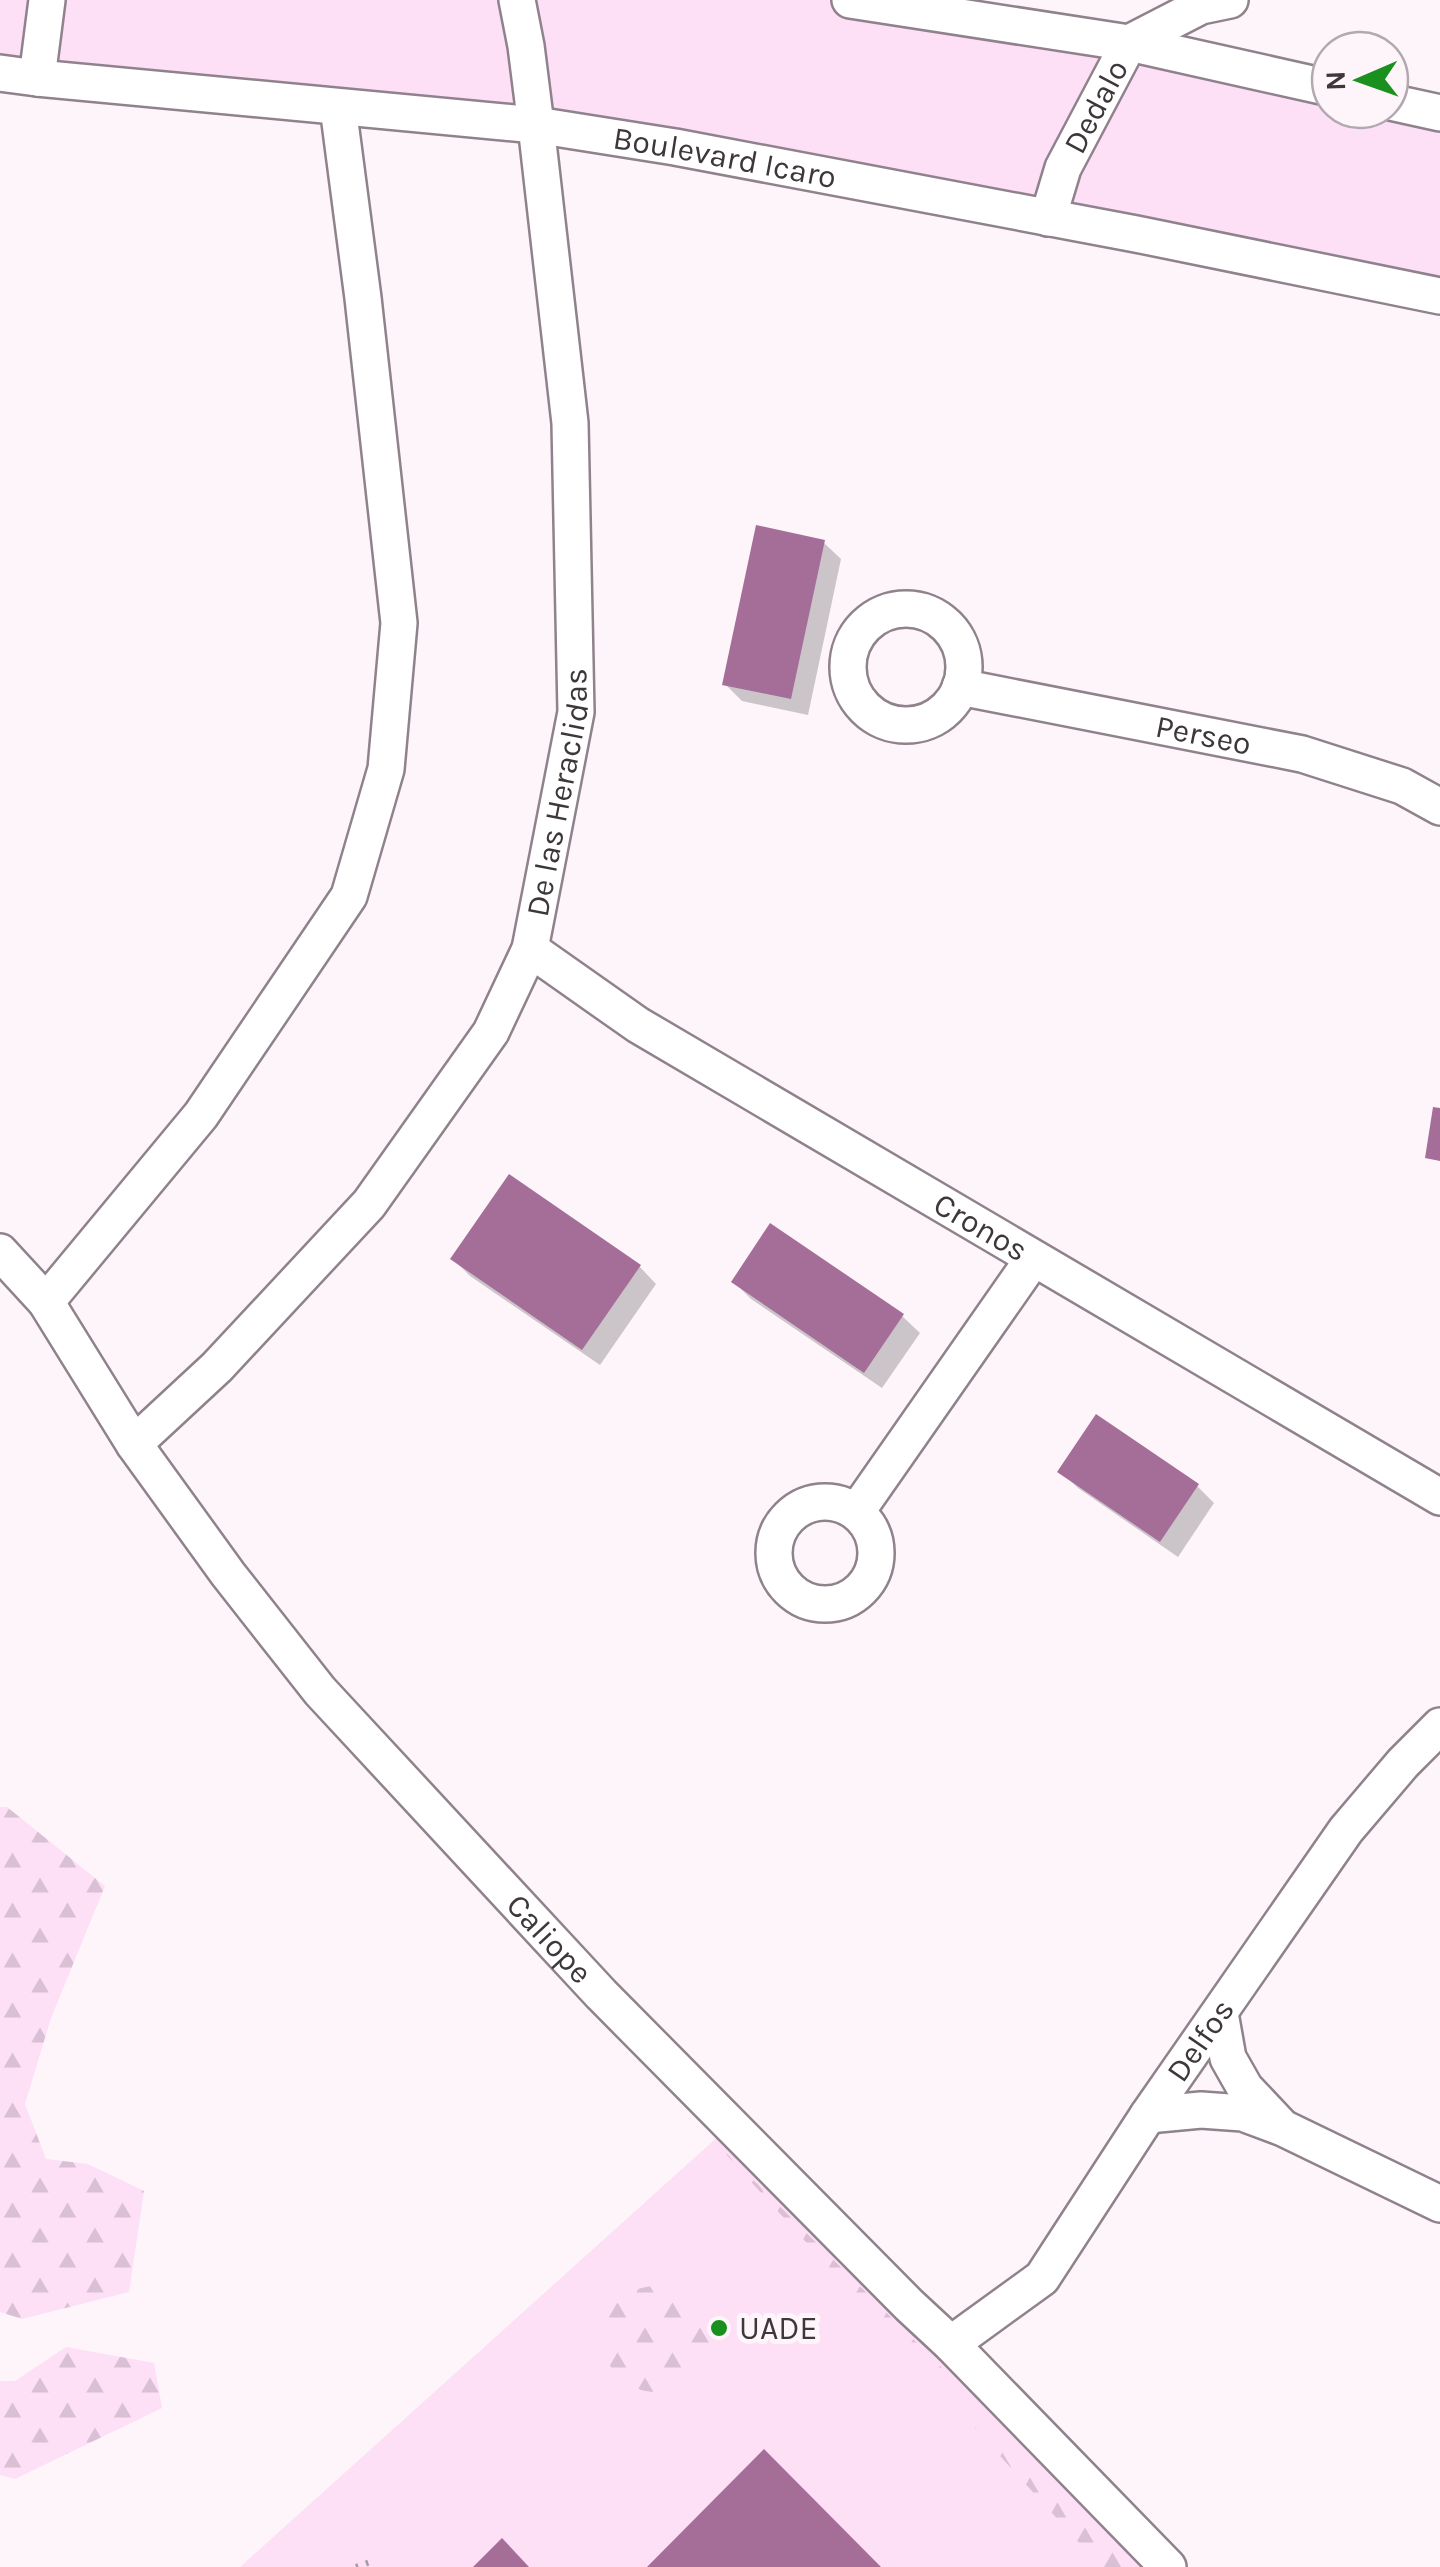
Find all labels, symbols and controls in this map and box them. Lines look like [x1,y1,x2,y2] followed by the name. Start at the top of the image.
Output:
[1310,30,1410,130] north arrow
[1056,53,1135,159] street label: Dedalo
[1319,70,1352,91] text: N
[610,119,839,196] street label: Boulevard Icaro
[518,668,596,920] street label: De las Heraclidas
[1152,707,1254,762] street label: Perseo
[927,1185,1034,1269] street label: Cronos
[499,1886,600,1991] street label: Caliope
[1159,1992,1241,2088] street label: Delfos
[739,2310,817,2347] place label: UADE
[708,2317,730,2339] marker: UADE

